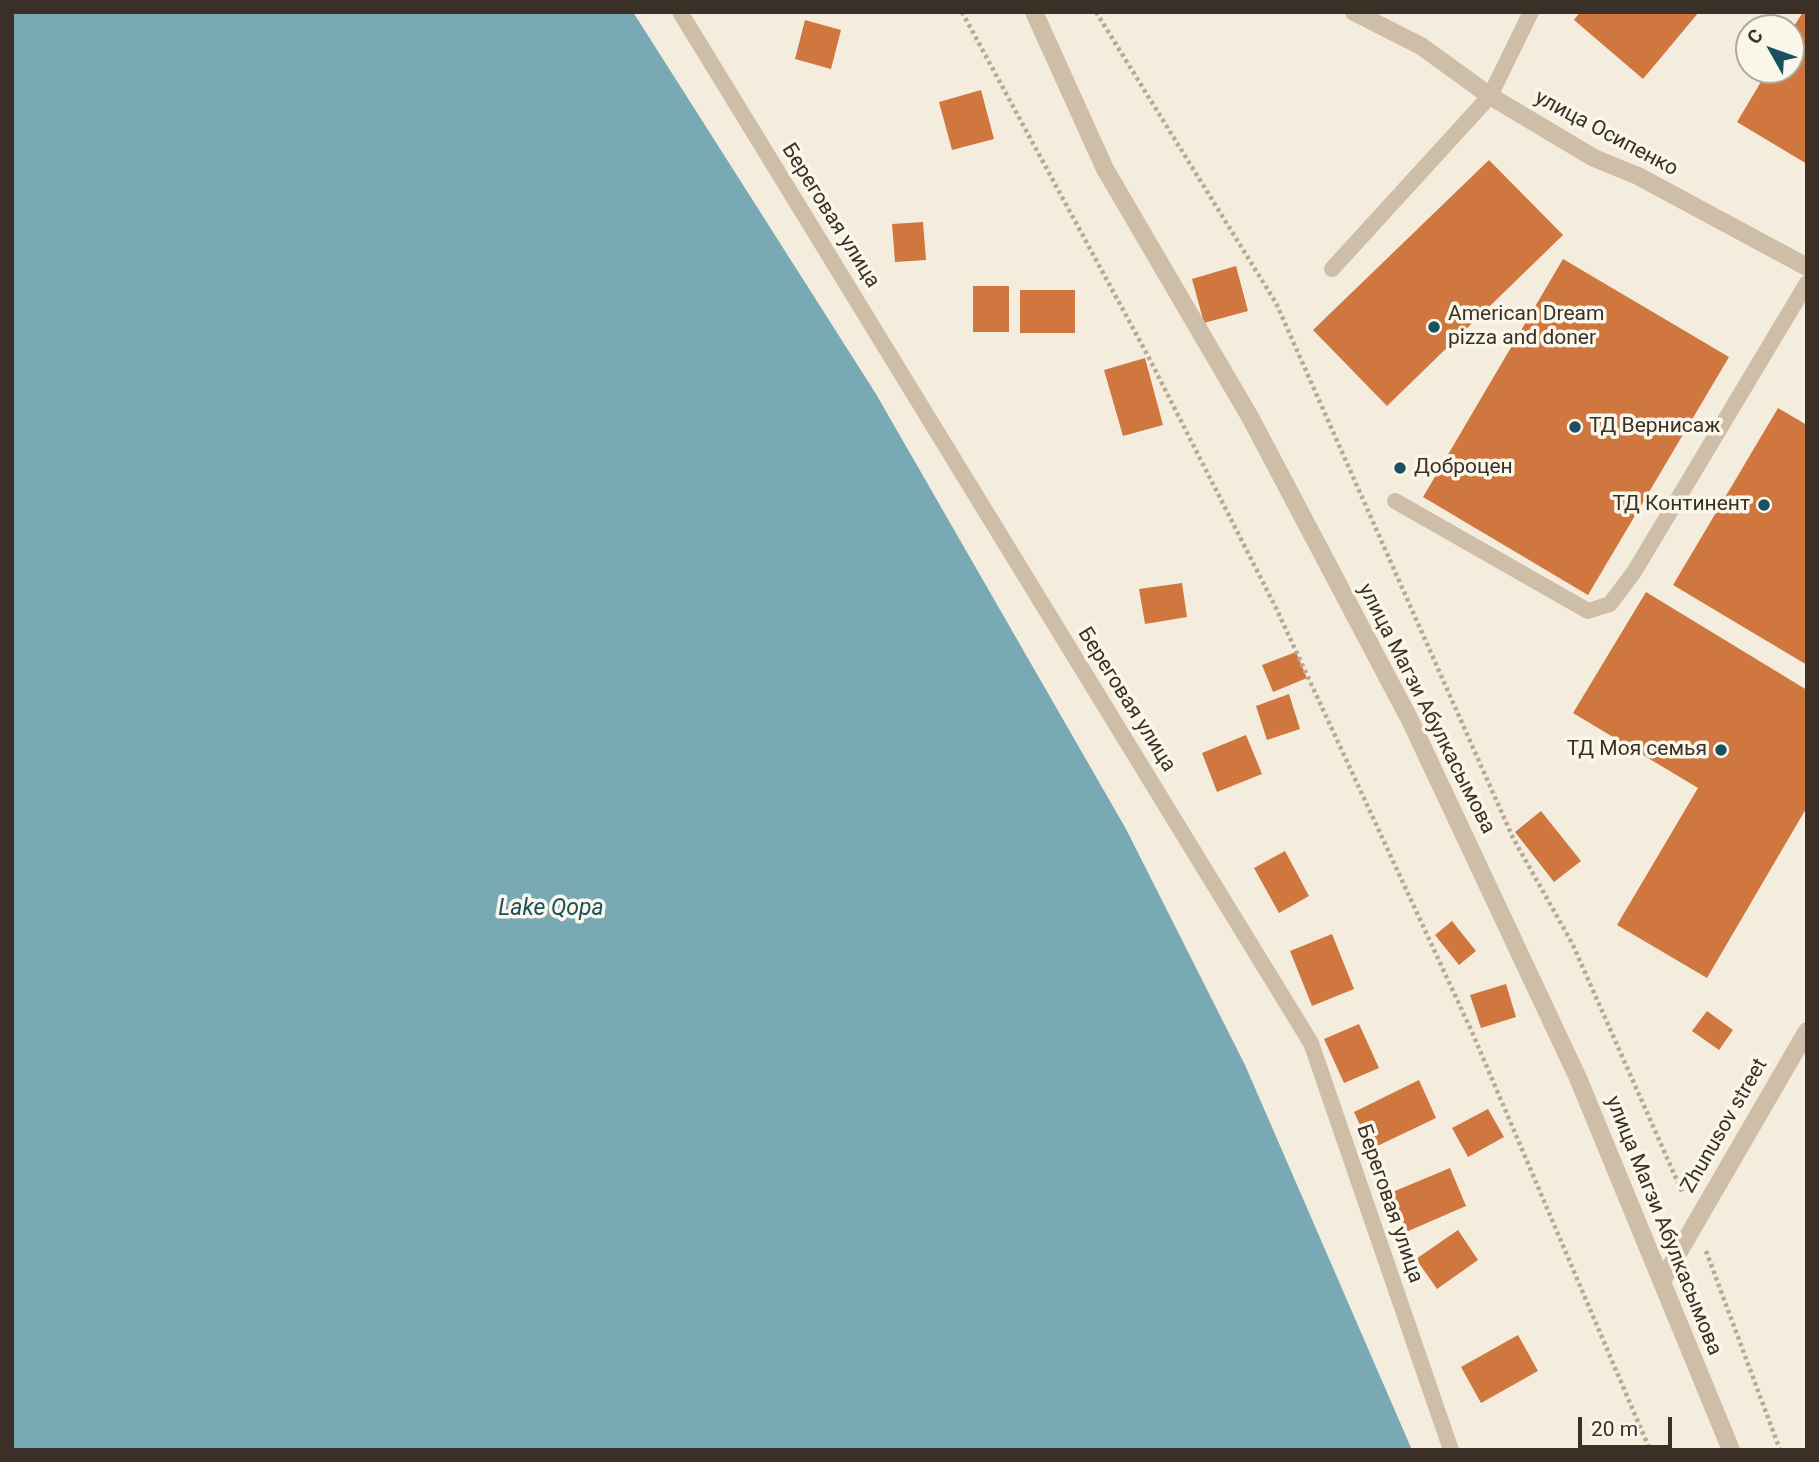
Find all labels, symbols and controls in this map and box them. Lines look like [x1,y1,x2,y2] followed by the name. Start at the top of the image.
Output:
[1735,14,1805,84] north arrow
[1742,24,1768,49] text: С
[1530,86,1682,182] street label: улица Осипенко
[775,139,885,293] street label: Береговая улица
[1448,302,1604,352] place label: American Dream pizza and doner
[1426,319,1442,335] marker: American Dream pizza and doner
[1589,414,1720,440] place label: ТД Вернисаж
[1567,419,1583,435] marker: ТД Вернисаж
[1414,455,1513,481] place label: Доброцен
[1392,460,1408,476] marker: Доброцен
[1612,492,1750,518] place label: ТД Континент
[1756,497,1772,513] marker: ТД Континент
[1352,580,1500,838] street label: улица Магзи Абулкасымова
[1071,623,1181,777] street label: Береговая улица
[1567,737,1707,763] place label: ТД Моя семья
[1713,742,1729,758] marker: ТД Моя семья
[498,895,604,923] water label: Lake Qopa
[1676,1054,1774,1198] street label: Zhunusov street
[1599,1093,1727,1359] street label: улица Магзи Абулкасымова
[1350,1122,1428,1286] street label: Береговая улица
[1581,1402,1675,1446] scale bar
[1591,1417,1638,1441] text: 20 m

